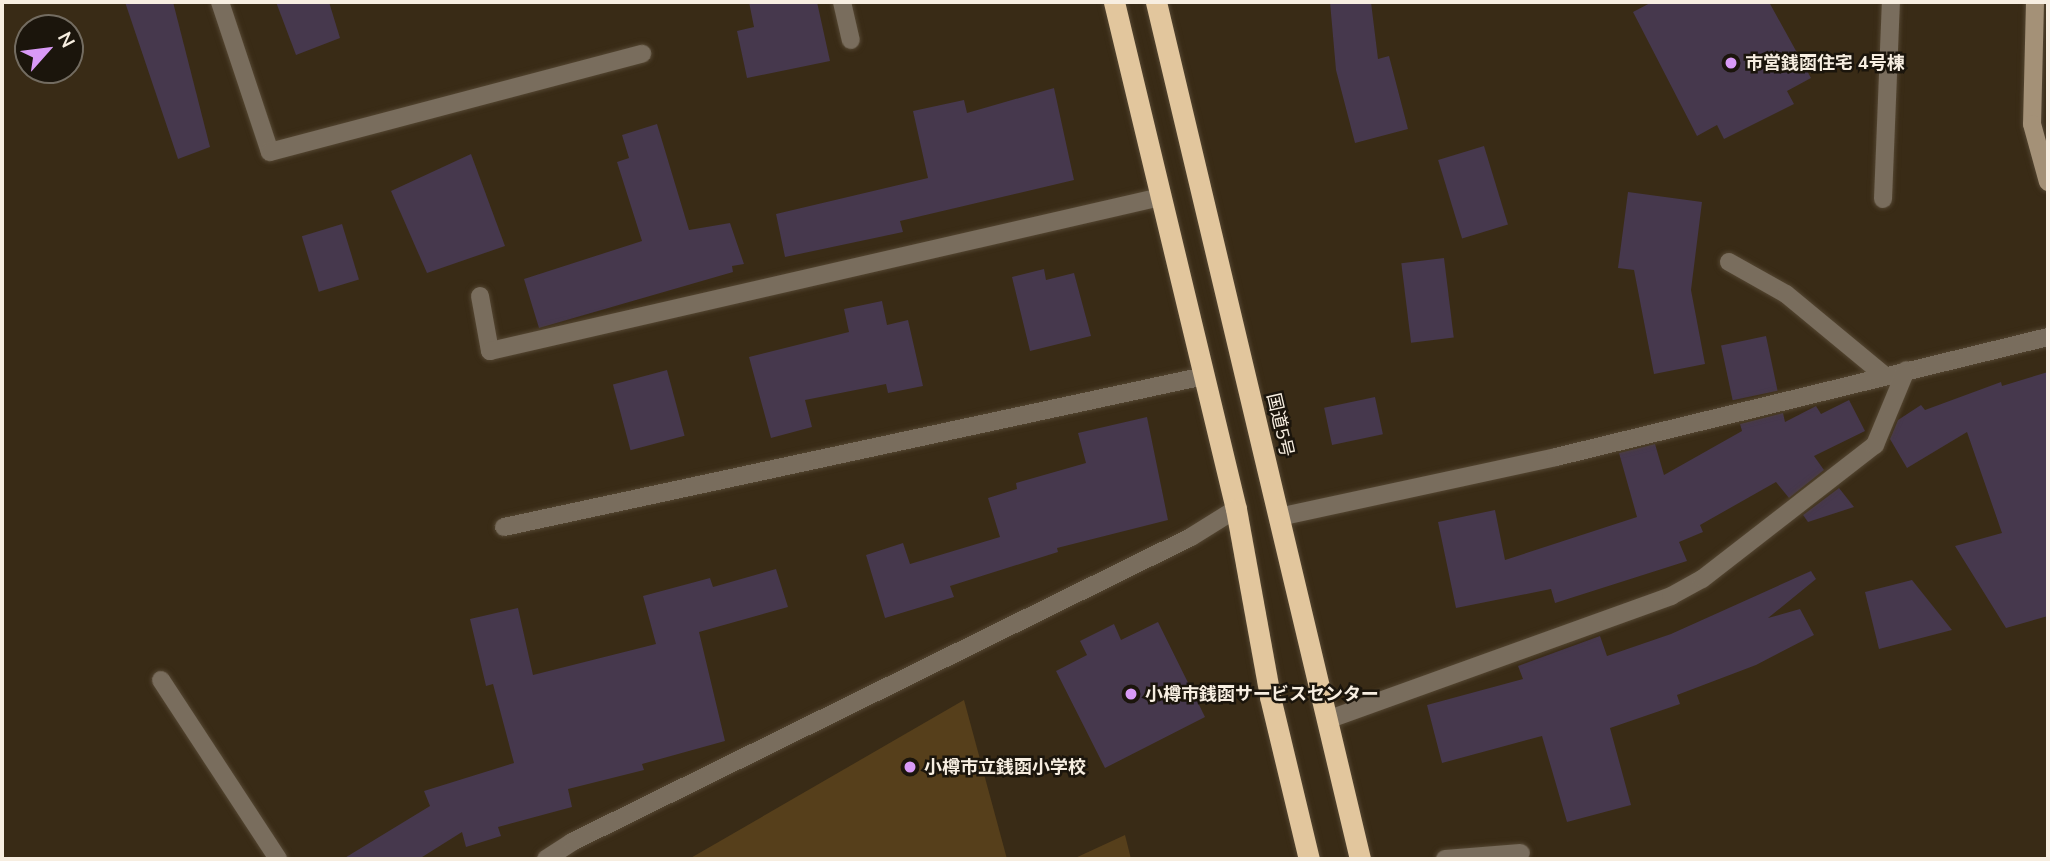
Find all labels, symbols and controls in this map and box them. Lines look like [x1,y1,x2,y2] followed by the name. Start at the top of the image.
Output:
[14,14,84,84] north arrow
[51,28,81,52] text: N
[1745,52,1905,74] place label: 市営銭函住宅 4号棟
[1723,55,1739,71] marker: 市営銭函住宅 4号棟
[1262,391,1298,459] street label: 国道5号
[1145,683,1379,705] place label: 小樽市銭函サービスセンター
[1123,686,1139,702] marker: 小樽市銭函サービスセンター
[924,756,1086,778] place label: 小樽市立銭函小学校
[902,759,918,775] marker: 小樽市立銭函小学校

